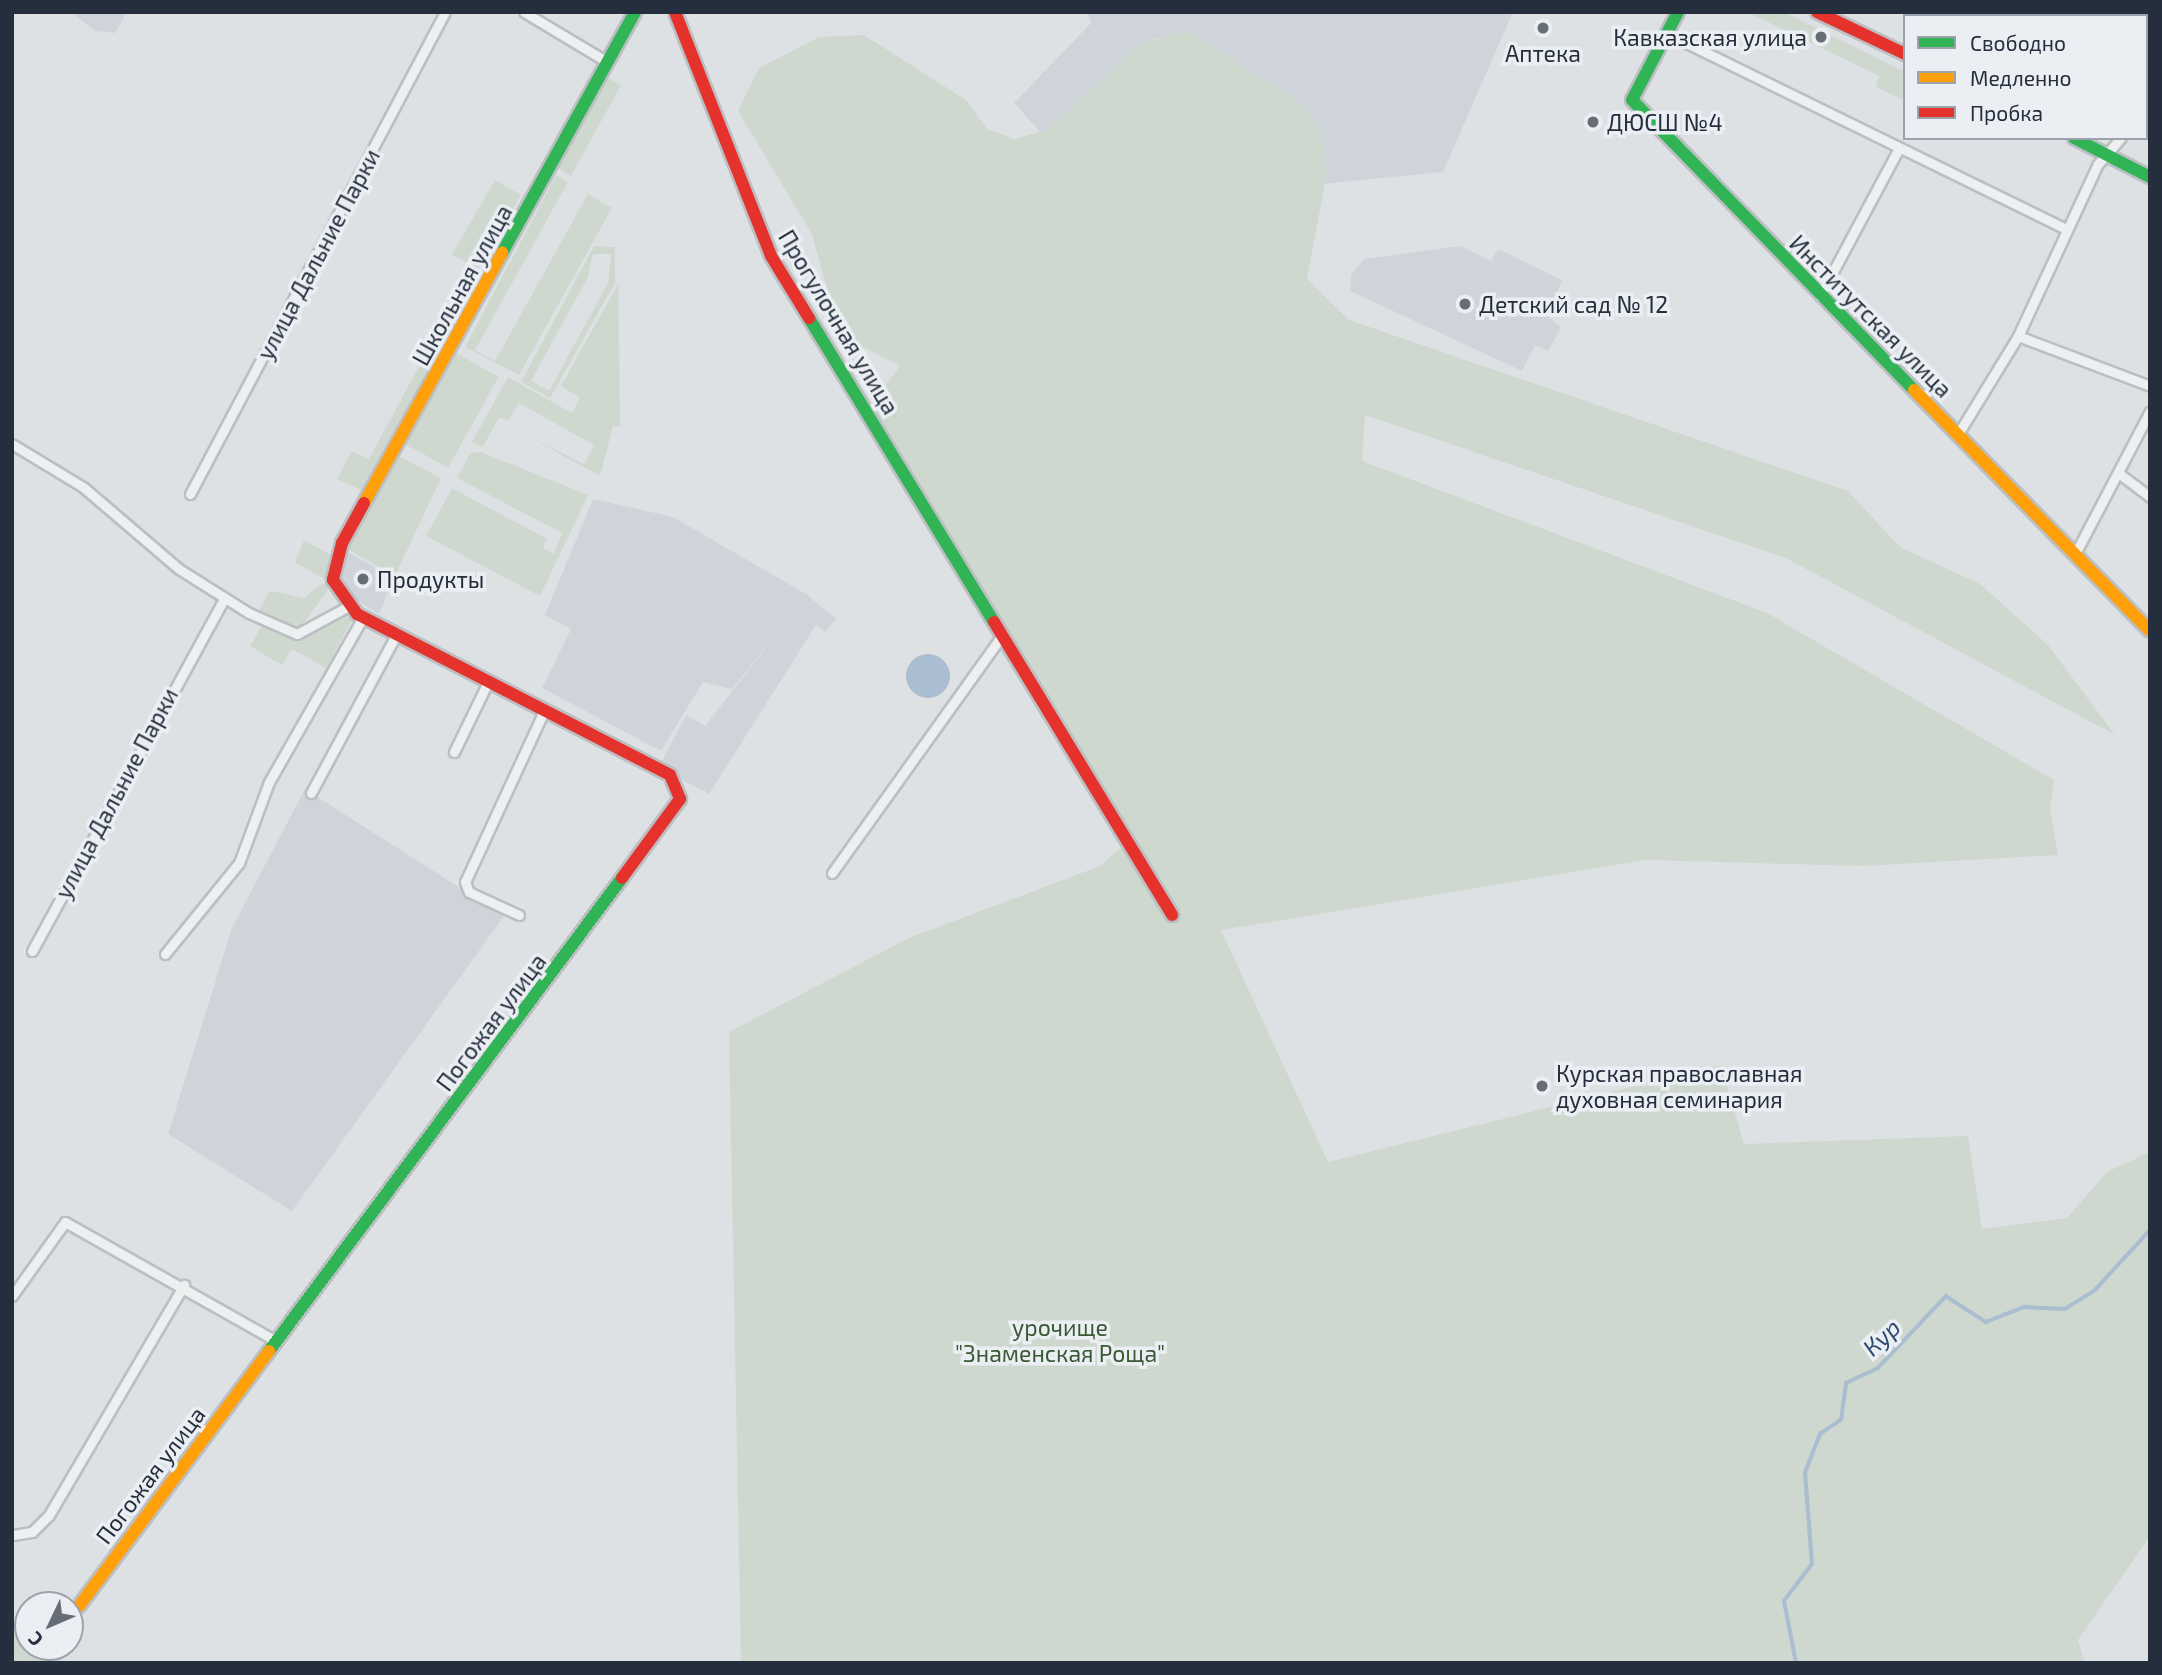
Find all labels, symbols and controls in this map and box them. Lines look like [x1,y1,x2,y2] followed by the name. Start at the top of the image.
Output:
[1903,14,2148,140] legend
[1535,20,1551,36] marker: Аптека
[1613,23,1807,51] place label: Кавказская улица
[1813,29,1829,45] marker: Кавказская улица
[1970,30,2066,55] text: Свободно
[1505,39,1581,67] place label: Аптека
[1970,65,2072,90] text: Медленно
[1970,100,2043,125] text: Пробка
[1607,108,1723,136] place label: ДЮСШ №4
[1585,114,1601,130] marker: ДЮСШ №4
[251,144,385,364] street label: улица Дальние Парки
[406,200,518,370] street label: Школьная улица
[773,225,905,419] street label: Прогулочная улица
[1784,229,1958,403] street label: Институтская улица
[1479,290,1668,318] place label: Детский сад № 12
[1457,296,1473,312] marker: Детский сад № 12
[377,565,484,593] place label: Продукты
[355,571,371,587] marker: Продукты
[49,683,183,903] street label: улица Дальние Парки
[430,948,552,1096] street label: Погожая улица
[1556,1059,1803,1113] place label: Курская православная духовная семинария
[1534,1078,1550,1094] marker: Курская православная духовная семинария
[1856,1312,1906,1362] water label: Кур
[955,1313,1165,1367] park label: урочище "Знаменская Роща"
[89,1401,211,1549] street label: Погожая улица
[14,1591,84,1661] north arrow
[23,1628,47,1652] text: С

